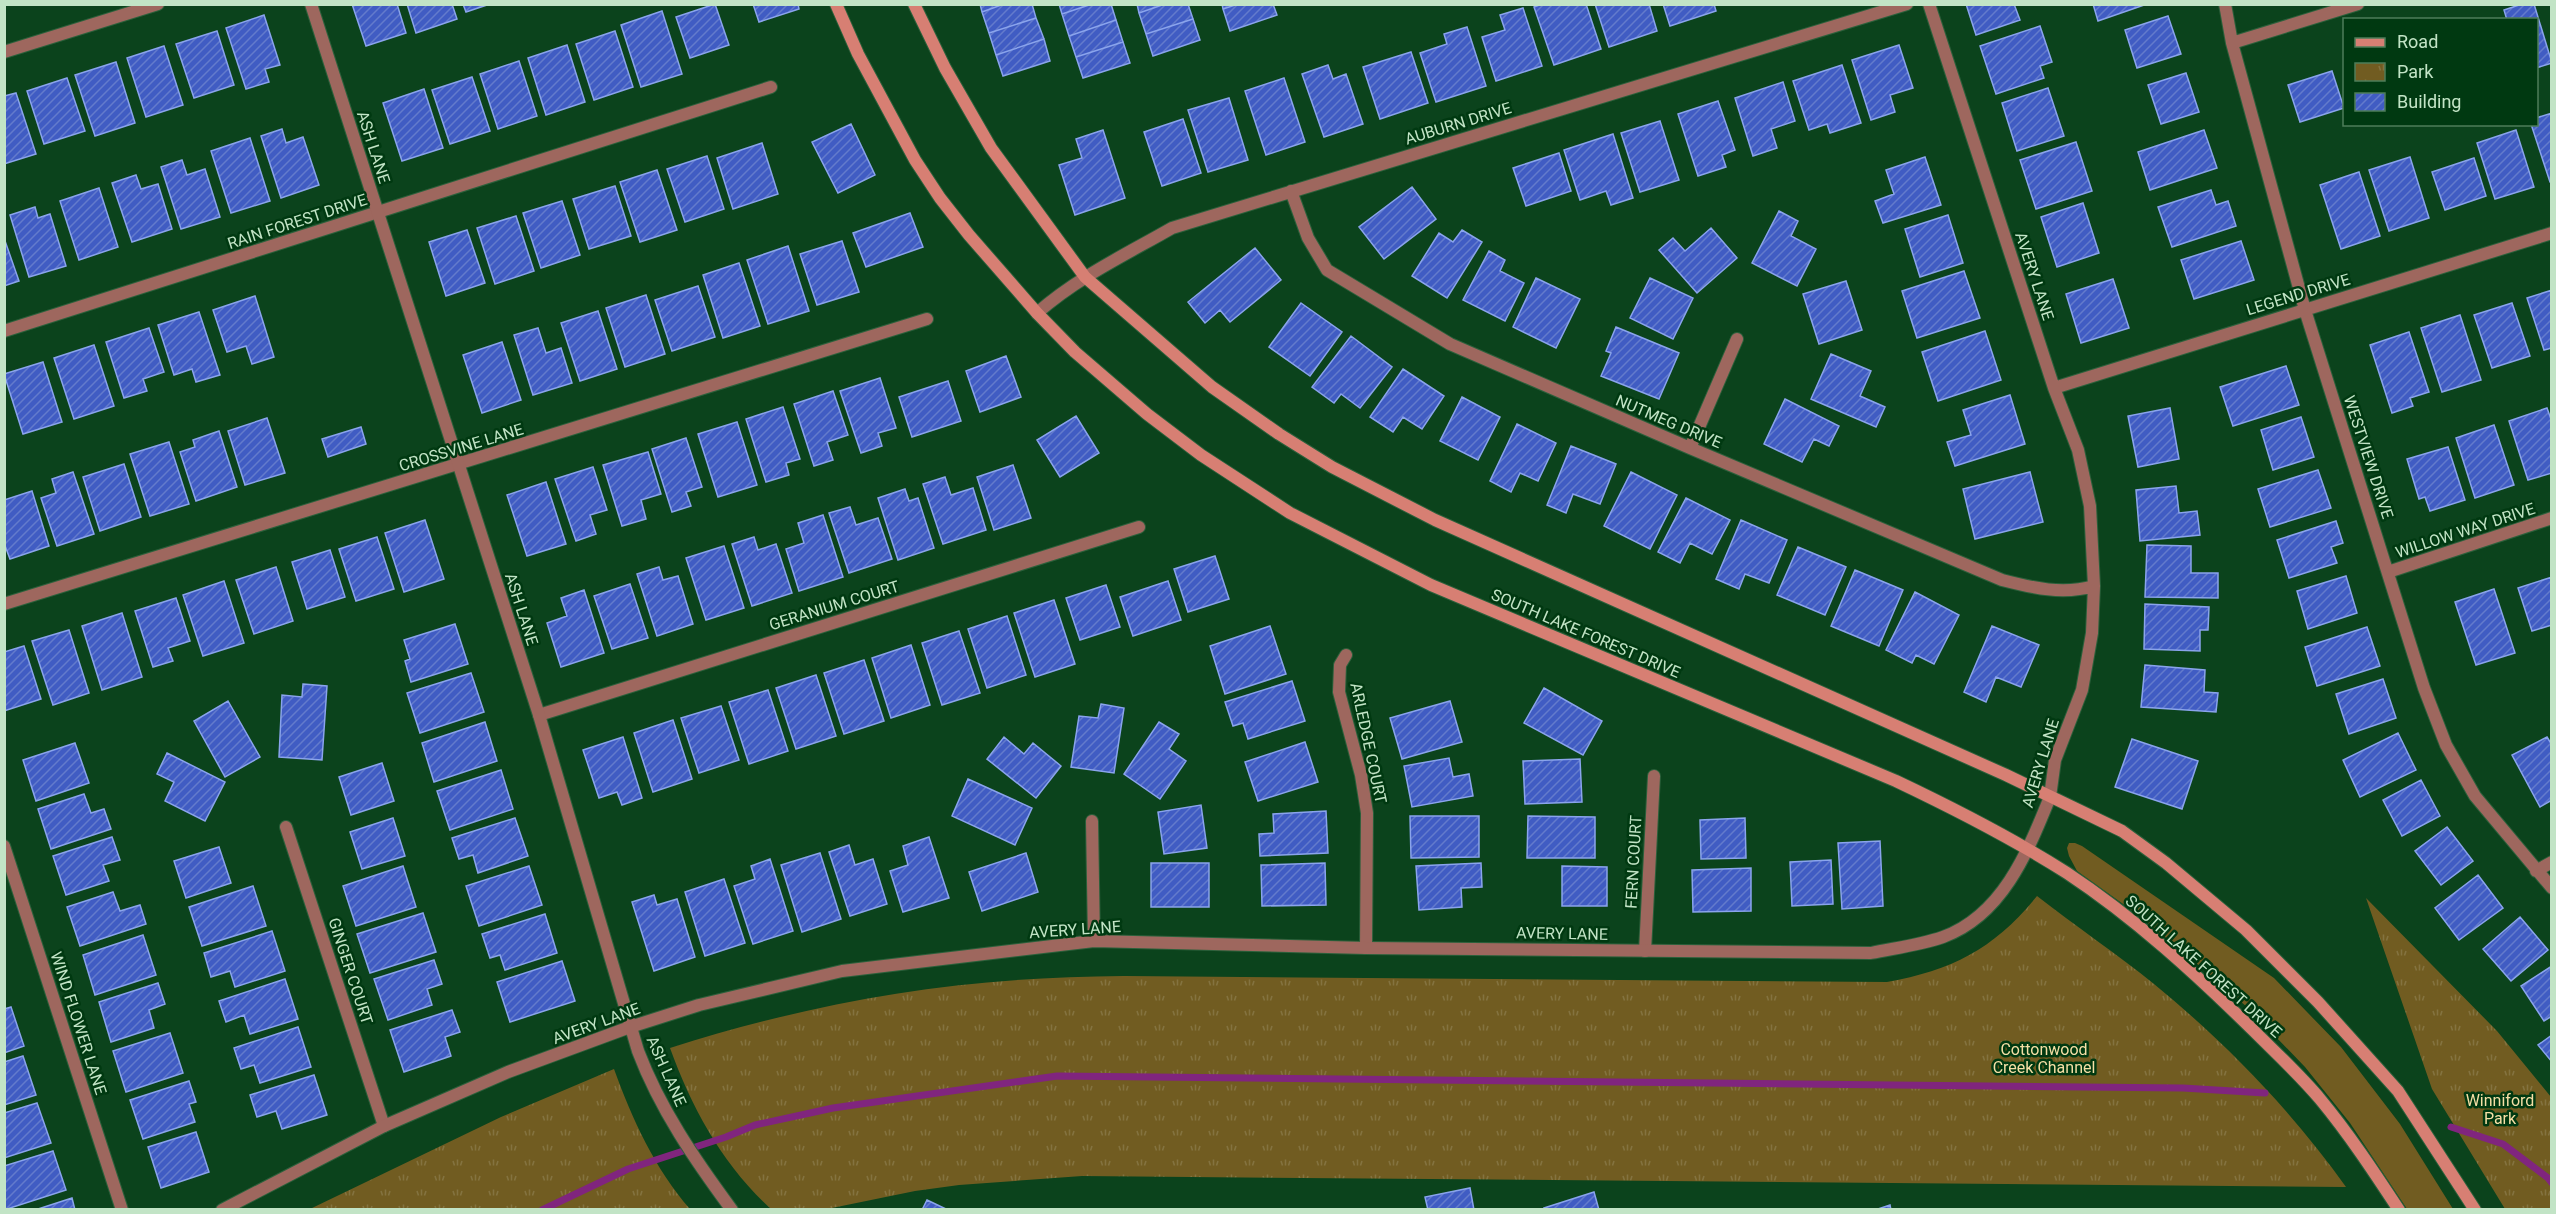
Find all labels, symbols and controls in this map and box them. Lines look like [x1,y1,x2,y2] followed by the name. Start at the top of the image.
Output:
[2343,18,2538,126] legend
[2397,31,2438,52] text: Road
[2397,61,2434,82] text: Park
[2397,91,2461,112] text: Building
[1403,98,1514,149] street label: AUBURN DRIVE
[353,109,394,186] street label: ASH LANE
[225,190,369,253] street label: RAIN FOREST DRIVE
[2011,230,2058,323] street label: AVERY LANE
[2244,270,2352,319] street label: LEGEND DRIVE
[1613,391,1725,452] street label: NUTMEG DRIVE
[2340,393,2397,521] street label: WESTVIEW DRIVE
[397,420,526,475] street label: CROSSVINE LANE
[2393,499,2537,562] street label: WILLOW WAY DRIVE
[501,571,542,648] street label: ASH LANE
[767,577,902,634] street label: GERANIUM COURT
[1488,585,1683,682] street label: SOUTH LAKE FOREST DRIVE
[1346,681,1391,806] street label: ARLEDGE COURT
[2018,716,2063,810] street label: AVERY LANE
[1622,814,1645,909] street label: FERN COURT
[2122,891,2286,1042] street label: SOUTH LAKE FOREST DRIVE
[324,915,377,1027] street label: GINGER COURT
[1029,917,1121,942] street label: AVERY LANE
[1516,923,1608,944] street label: AVERY LANE
[46,949,111,1097] street label: WIND FLOWER LANE
[550,999,643,1048] street label: AVERY LANE
[643,1033,690,1109] street label: ASH LANE
[1993,1040,2095,1077] park label: Cottonwood Creek Channel
[2466,1091,2534,1128] park label: Winniford Park

